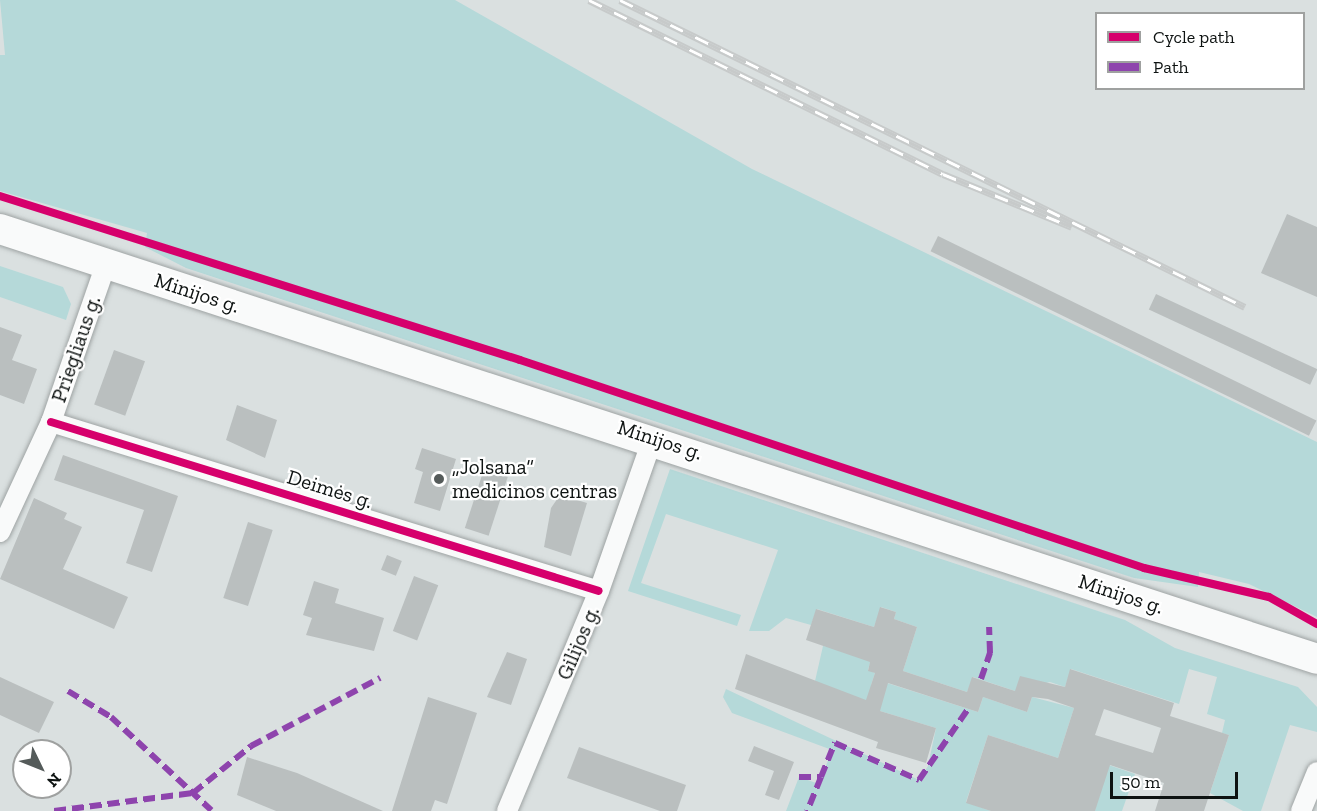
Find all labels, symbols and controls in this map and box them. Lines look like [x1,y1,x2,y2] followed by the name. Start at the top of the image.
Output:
[1095,12,1305,90] legend
[1153,26,1235,48] text: Cycle path
[1153,56,1189,78] text: Path
[151,267,243,319] street label: Minijos g.
[46,292,106,406] street label: Priegliaus g.
[614,414,706,466] street label: Minijos g.
[452,454,617,504] place label: „Jolsana“ medicinos centras
[284,464,376,514] street label: Deimės g.
[430,470,448,488] marker: „Jolsana“ medicinos centras
[1075,568,1167,620] street label: Minijos g.
[551,602,605,684] street label: Gilijos g.
[12,739,72,799] north arrow
[1113,760,1240,798] scale bar
[43,769,65,791] text: N
[1121,771,1160,793] text: 50 m

